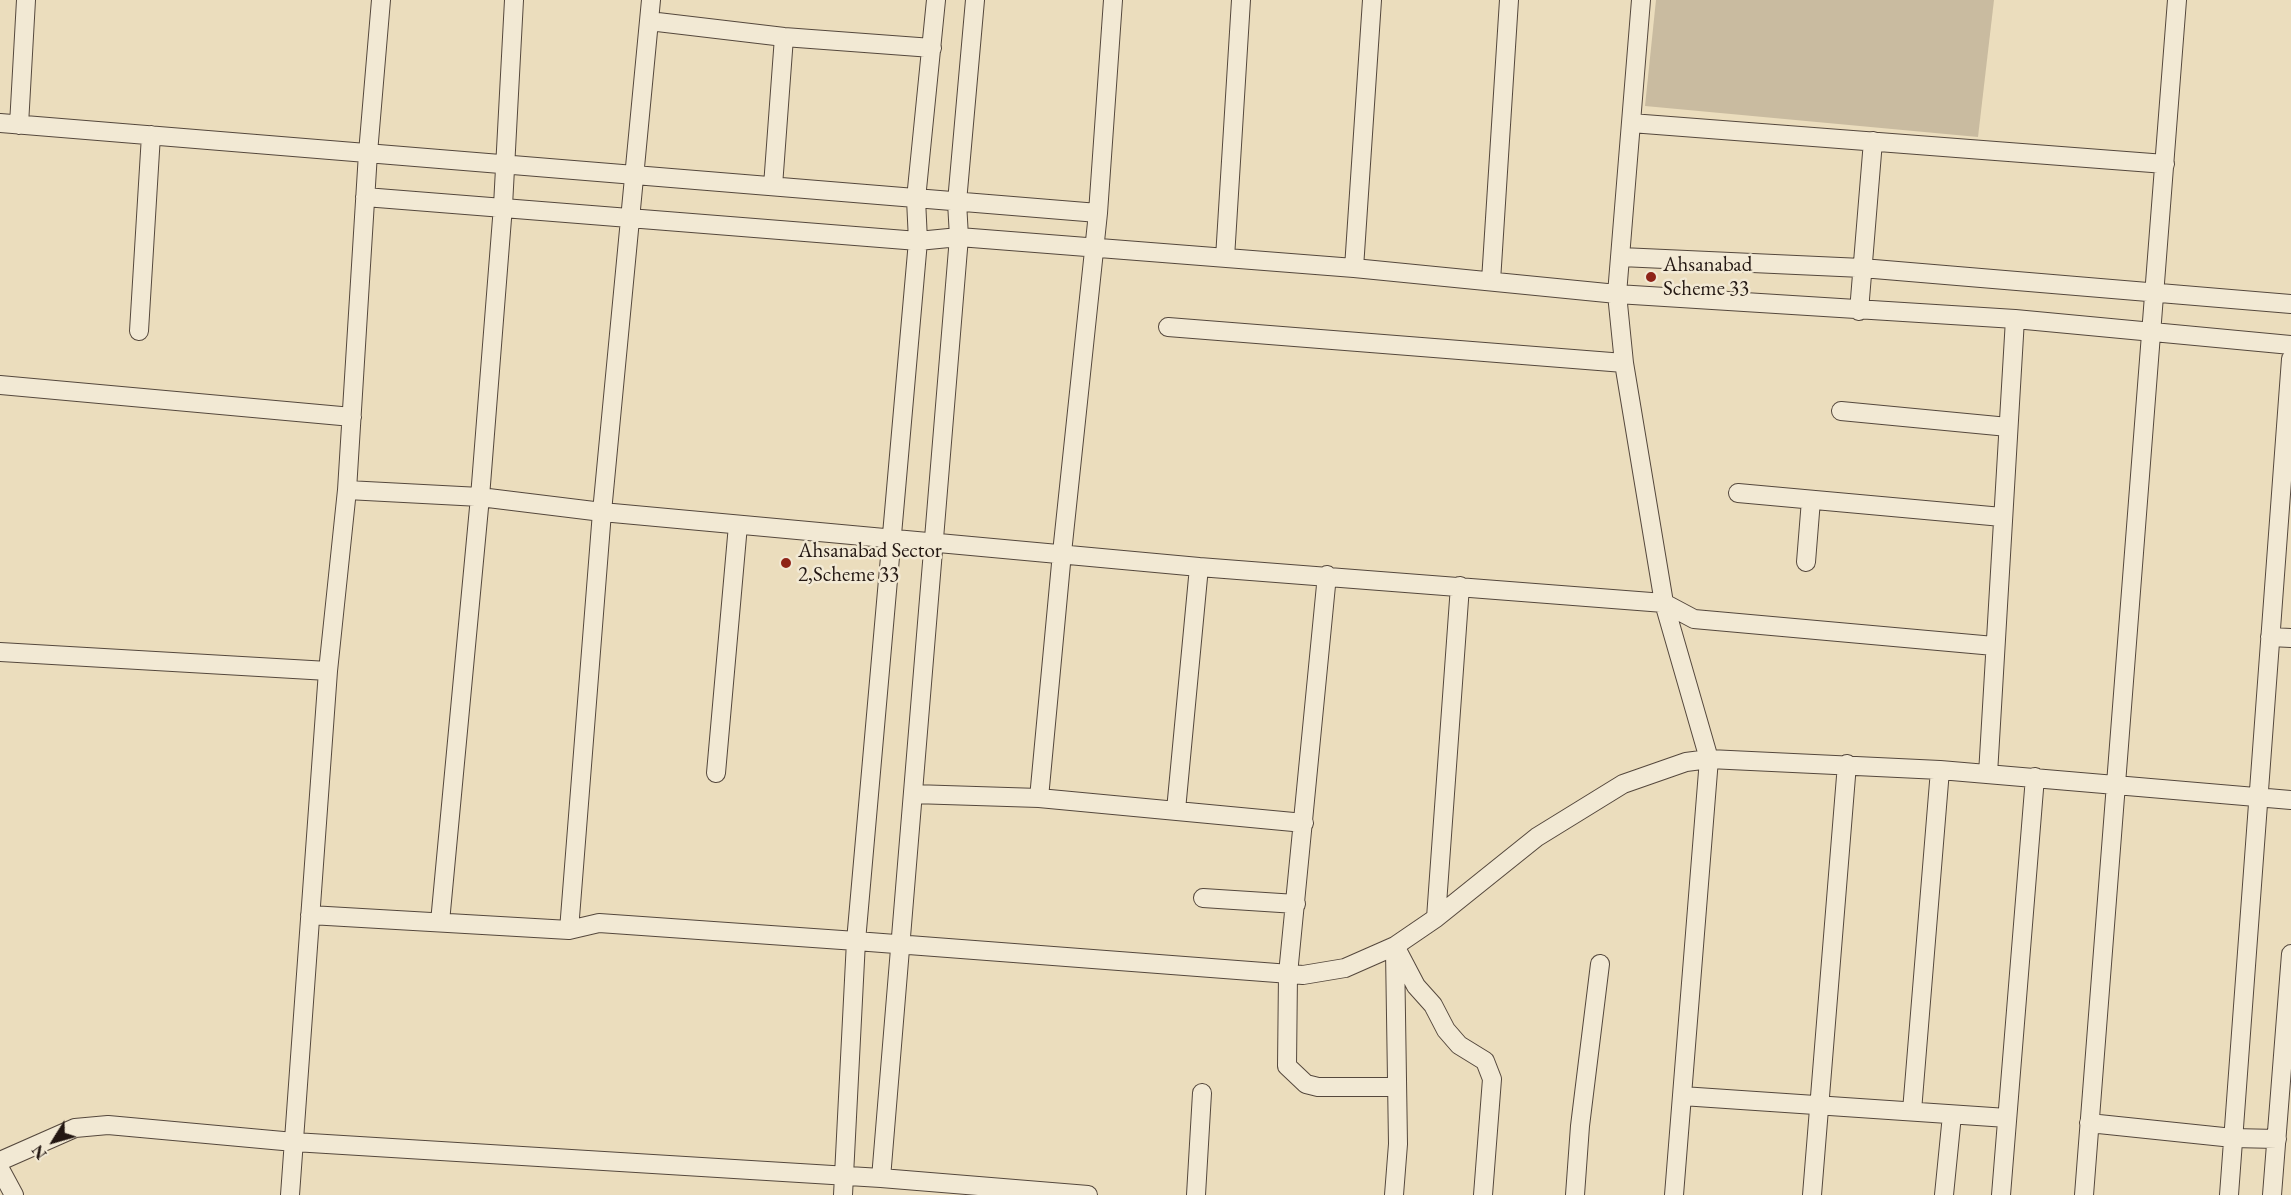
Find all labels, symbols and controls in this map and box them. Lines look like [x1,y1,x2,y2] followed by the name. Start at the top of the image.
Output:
[1663,252,1752,302] place label: Ahsanabad Scheme 33
[1644,270,1658,284] marker: Ahsanabad Scheme 33
[798,538,942,588] place label: Ahsanabad Sector 2,Scheme 33
[779,556,793,570] marker: Ahsanabad Sector 2,Scheme 33
[24,1111,84,1171] north arrow
[27,1141,52,1164] text: N

